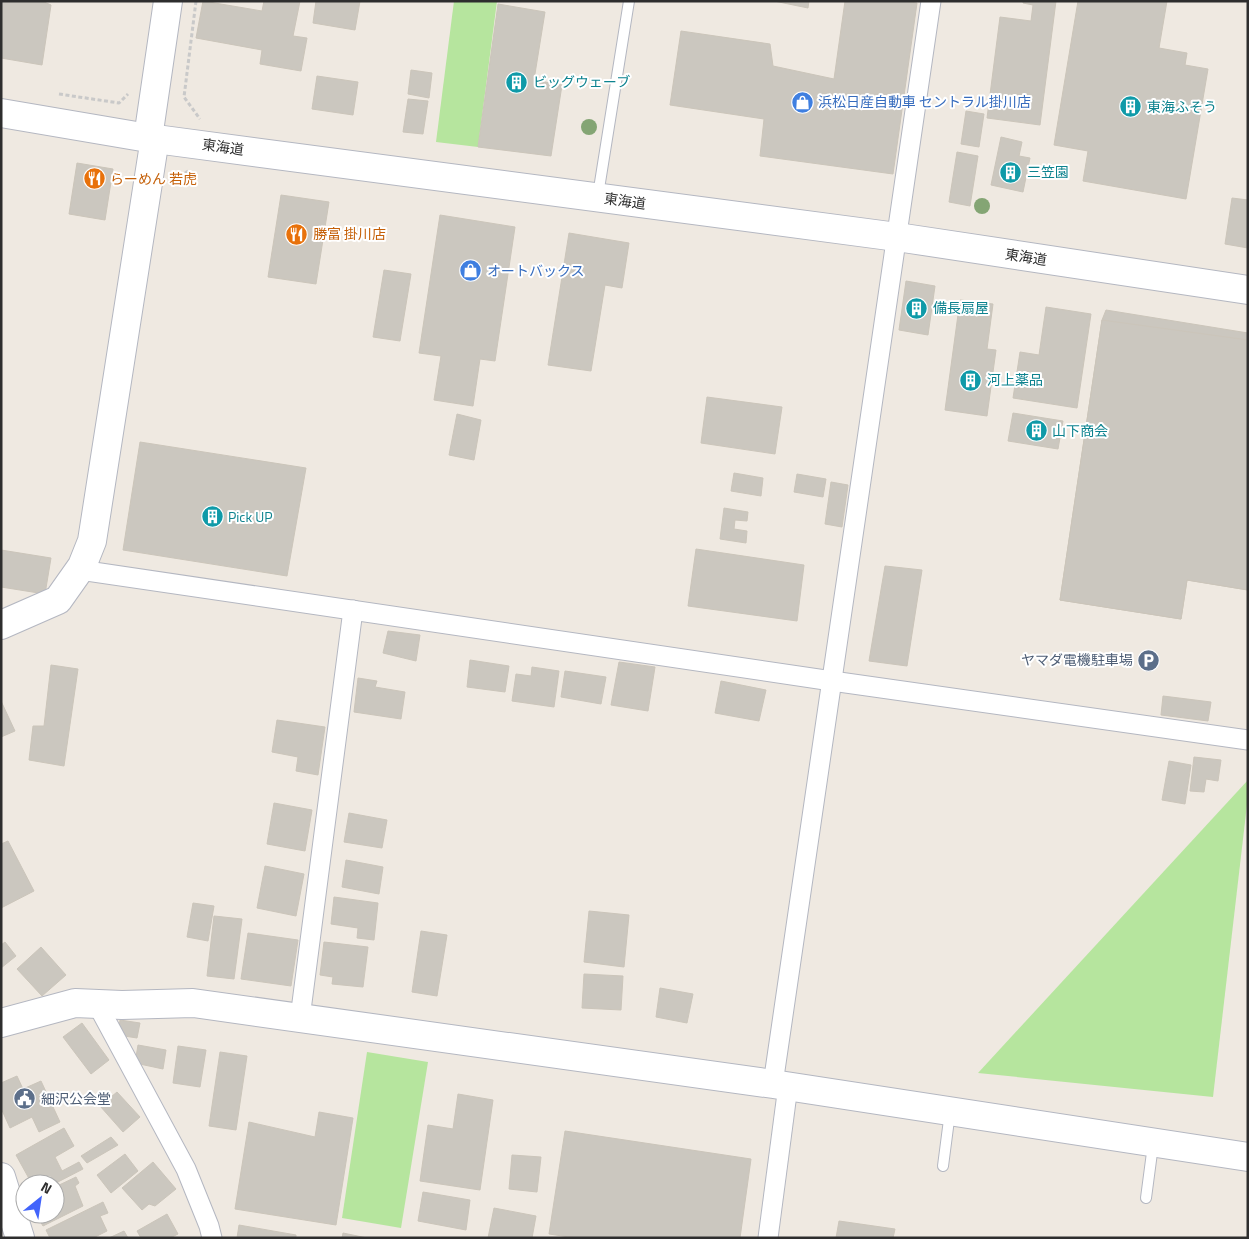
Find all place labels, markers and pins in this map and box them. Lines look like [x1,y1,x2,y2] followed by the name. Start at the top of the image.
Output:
[505,70,529,94] building icon: ビッグウェーブ
[533,71,630,92] place label: ビッグウェーブ
[790,90,814,114] shop icon: 浜松日産自動車 セントラル掛川店
[818,91,1031,112] place label: 浜松日産自動車 セントラル掛川店
[1119,95,1143,119] building icon: 東海ふそう
[1147,96,1217,117] place label: 東海ふそう
[999,160,1023,184] building icon: 三笠園
[1027,161,1069,182] place label: 三笠園
[82,167,106,191] restaurant icon: らーめん 若虎
[110,168,197,189] place label: らーめん 若虎
[285,222,309,246] restaurant icon: 勝富 掛川店
[313,223,386,244] place label: 勝富 掛川店
[459,259,483,283] shop icon: オートバックス
[487,260,585,281] place label: オートバックス
[905,296,929,320] building icon: 備長扇屋
[933,297,989,318] place label: 備長扇屋
[959,368,983,392] building icon: 河上薬品
[987,369,1043,390] place label: 河上薬品
[1024,419,1048,443] building icon: 山下商会
[1052,420,1108,441] place label: 山下商会
[200,505,224,529] building icon: Pick UP
[228,506,273,527] place label: Pick UP
[1137,648,1161,672] parking icon: ヤマダ電機駐車場
[1021,649,1133,670] place label: ヤマダ電機駐車場
[13,1087,37,1111] public building icon: 細沢公会堂
[41,1088,111,1109] place label: 細沢公会堂

